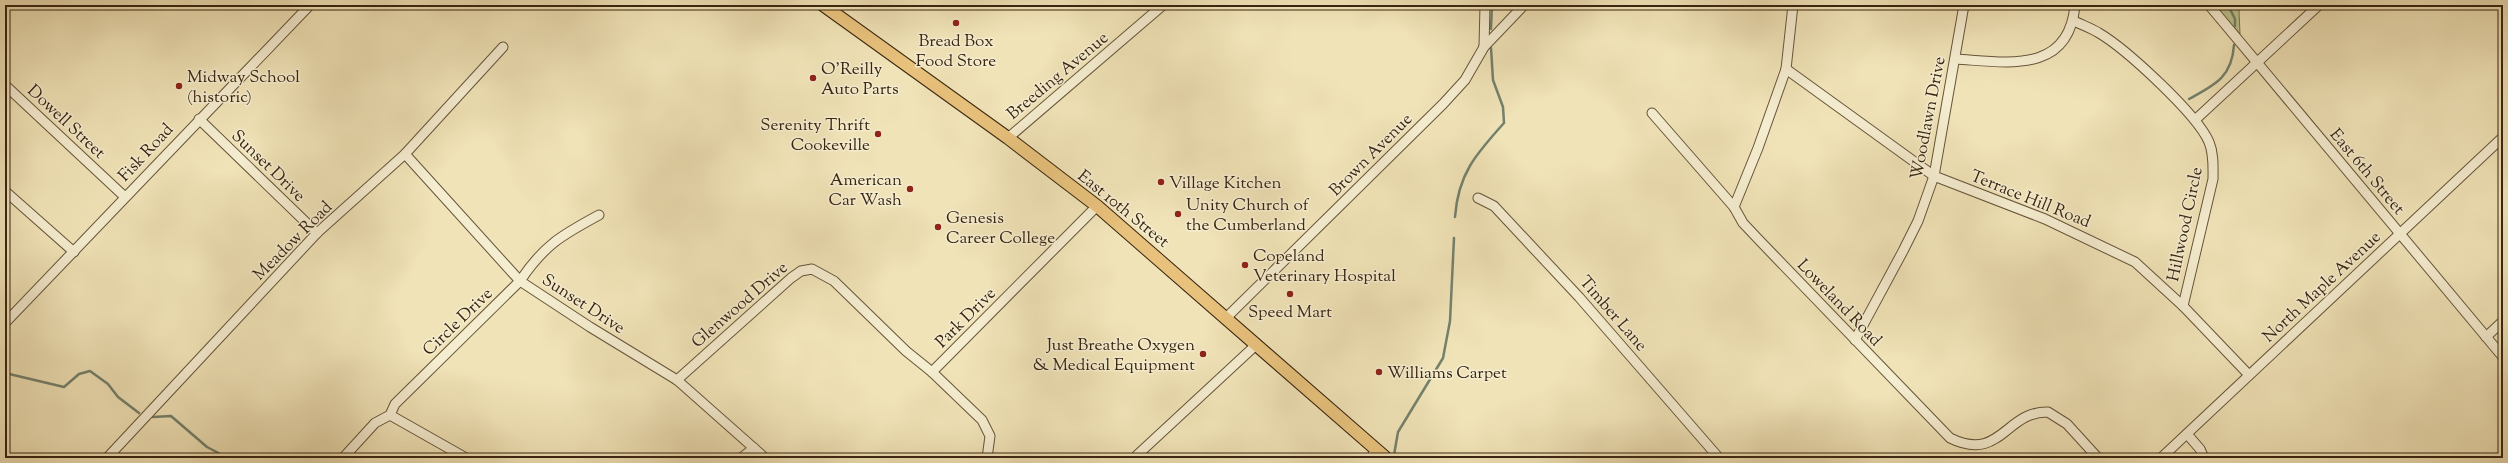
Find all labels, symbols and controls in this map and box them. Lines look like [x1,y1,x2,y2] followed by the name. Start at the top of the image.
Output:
[951,18,961,28] marker: Bread Box Food Store
[1002,27,1114,126] street label: Breeding Avenue
[916,30,996,74] place label: Bread Box Food Store
[1905,55,1953,182] street label: Woodlawn Drive
[821,58,899,102] place label: O'Reilly Auto Parts
[187,66,300,110] place label: Midway School (historic)
[808,73,818,83] marker: O'Reilly Auto Parts
[21,80,110,165] street label: Dowell Street
[174,81,184,91] marker: Midway School (historic)
[1324,108,1419,202] street label: Brown Avenue
[760,114,870,158] place label: Serenity Thrift Cookeville
[113,119,180,188] street label: Fisk Road
[2323,124,2410,221] street label: East 6th Street
[225,125,310,208] street label: Sunset Drive
[873,129,883,139] marker: Serenity Thrift Cookeville
[1072,165,1174,254] street label: East 10th Street
[1967,165,2094,235] street label: Terrace Hill Road
[2162,165,2210,284] street label: Hillwood Circle
[829,169,902,213] place label: American Car Wash
[1169,172,1282,196] place label: Village Kitchen
[1156,177,1166,187] marker: Village Kitchen
[905,184,915,194] marker: American Car Wash
[1186,194,1310,238] place label: Unity Church of the Cumberland
[248,196,339,287] street label: Meadow Road
[946,207,1055,251] place label: Genesis Career College
[1173,209,1183,219] marker: Unity Church of the Cumberland
[933,222,943,232] marker: Genesis Career College
[2258,226,2387,349] street label: North Maple Avenue
[1253,245,1396,289] place label: Copeland Veterinary Hospital
[1791,254,1887,353] street label: Loweland Road
[687,257,794,354] street label: Glenwood Drive
[1240,260,1250,270] marker: Copeland Veterinary Hospital
[537,269,629,341] street label: Sunset Drive
[1573,271,1652,357] street label: Timber Lane
[418,283,499,362] street label: Circle Drive
[931,283,1002,354] street label: Park Drive
[1285,289,1295,299] marker: Speed Mart
[1248,301,1332,325] place label: Speed Mart
[1033,334,1195,378] place label: Just Breathe Oxygen & Medical Equipment
[1198,349,1208,359] marker: Just Breathe Oxygen & Medical Equipment
[1387,362,1507,386] place label: Williams Carpet
[1374,367,1384,377] marker: Williams Carpet

